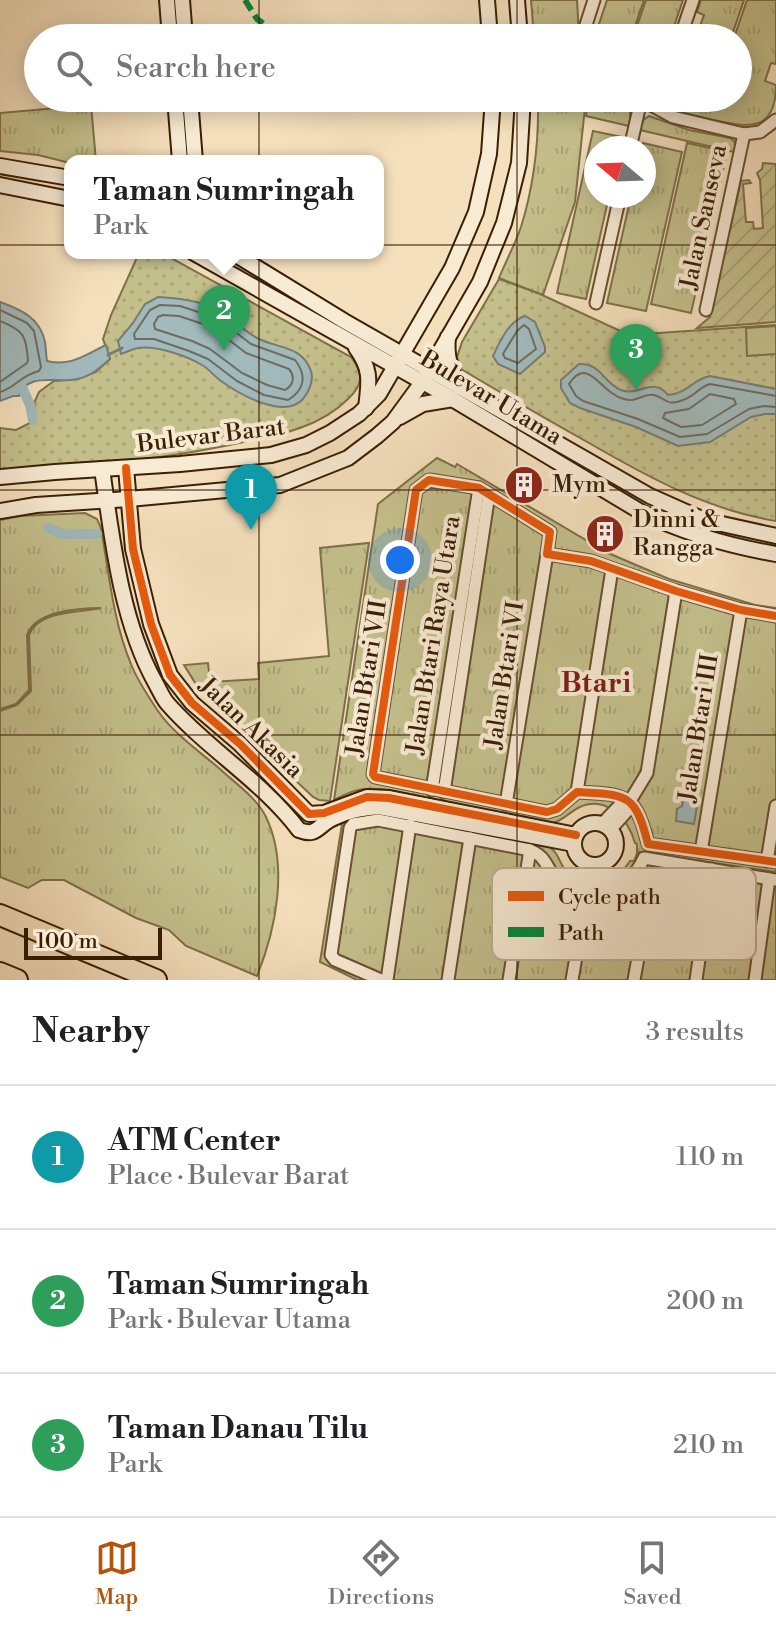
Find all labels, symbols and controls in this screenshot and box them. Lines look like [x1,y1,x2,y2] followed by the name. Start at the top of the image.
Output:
[24,24,752,112] search box
[52,46,96,90] icon: search
[116,49,276,87] text: Search here
[584,136,656,208] north arrow
[674,141,734,293] street label: Jalan Sanseva
[64,155,384,259] popup
[93,172,355,210] text: Taman Sumringah
[93,210,148,242] text: Park
[198,285,250,351] pin: 2
[610,324,662,390] pin: 3
[414,343,568,453] street label: Bulevar Utama
[134,412,287,460] street label: Bulevar Barat
[225,464,277,530] pin: 1
[503,464,545,506] building icon: Mym
[552,470,606,500] place label: Mym
[633,505,720,563] place label: Dinni & Rangga
[400,513,468,757] street label: Jalan Btari Raya Utara
[584,513,626,555] building icon: Dinni & Rangga
[380,540,420,580] your location
[340,598,394,759] street label: Jalan Btari VII
[478,599,531,752] street label: Jalan Btari VI
[672,652,726,805] street label: Jalan Btari III
[561,666,631,701] district label: Btari
[192,670,310,786] street label: Jalan Akasia
[492,868,756,960] legend
[558,884,661,911] text: Cycle path
[558,920,604,947] text: Path
[24,924,162,960] scale bar
[36,928,98,955] text: 100 m
[32,1011,150,1053] text: Nearby
[646,1016,744,1048] text: 3 results
[108,1122,281,1160] text: ATM Center
[52,1141,64,1173] text: 1
[676,1141,744,1173] text: 110 m
[108,1160,349,1192] text: Place · Bulevar Barat
[108,1266,369,1304] text: Taman Sumringah
[50,1285,66,1317] text: 2
[667,1285,744,1317] text: 200 m
[108,1304,351,1336] text: Park · Bulevar Utama
[108,1410,368,1448] text: Taman Danau Tilu
[50,1429,66,1461] text: 3
[673,1429,744,1461] text: 210 m
[108,1448,162,1480] text: Park
[95,1536,139,1611] tab: Map
[328,1536,434,1611] tab: Directions
[624,1536,681,1611] tab: Saved

